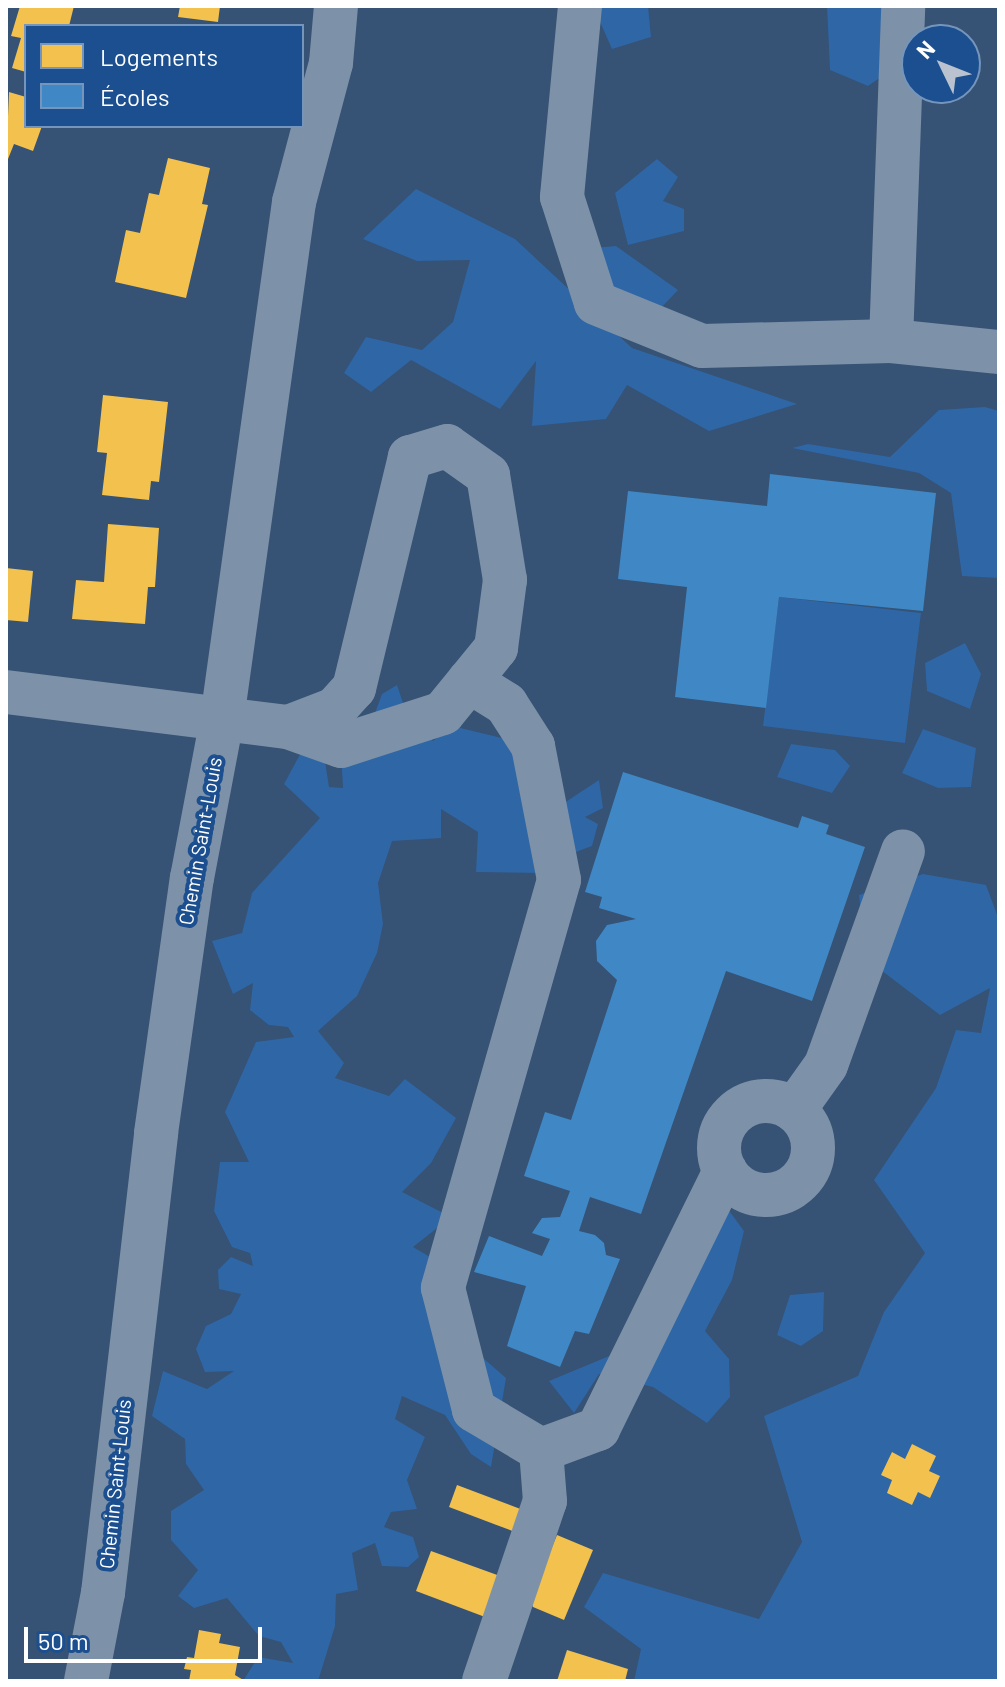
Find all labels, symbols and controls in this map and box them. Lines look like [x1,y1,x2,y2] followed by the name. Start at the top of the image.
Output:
[24,24,304,128] legend
[901,24,981,104] north arrow
[910,35,939,63] text: N
[100,42,218,71] text: Logements
[100,82,170,111] text: Écoles
[173,755,227,927] street label: Chemin Saint-Louis
[94,1398,136,1570] street label: Chemin Saint-Louis
[28,1611,266,1661] scale bar
[38,1626,89,1655] text: 50 m

